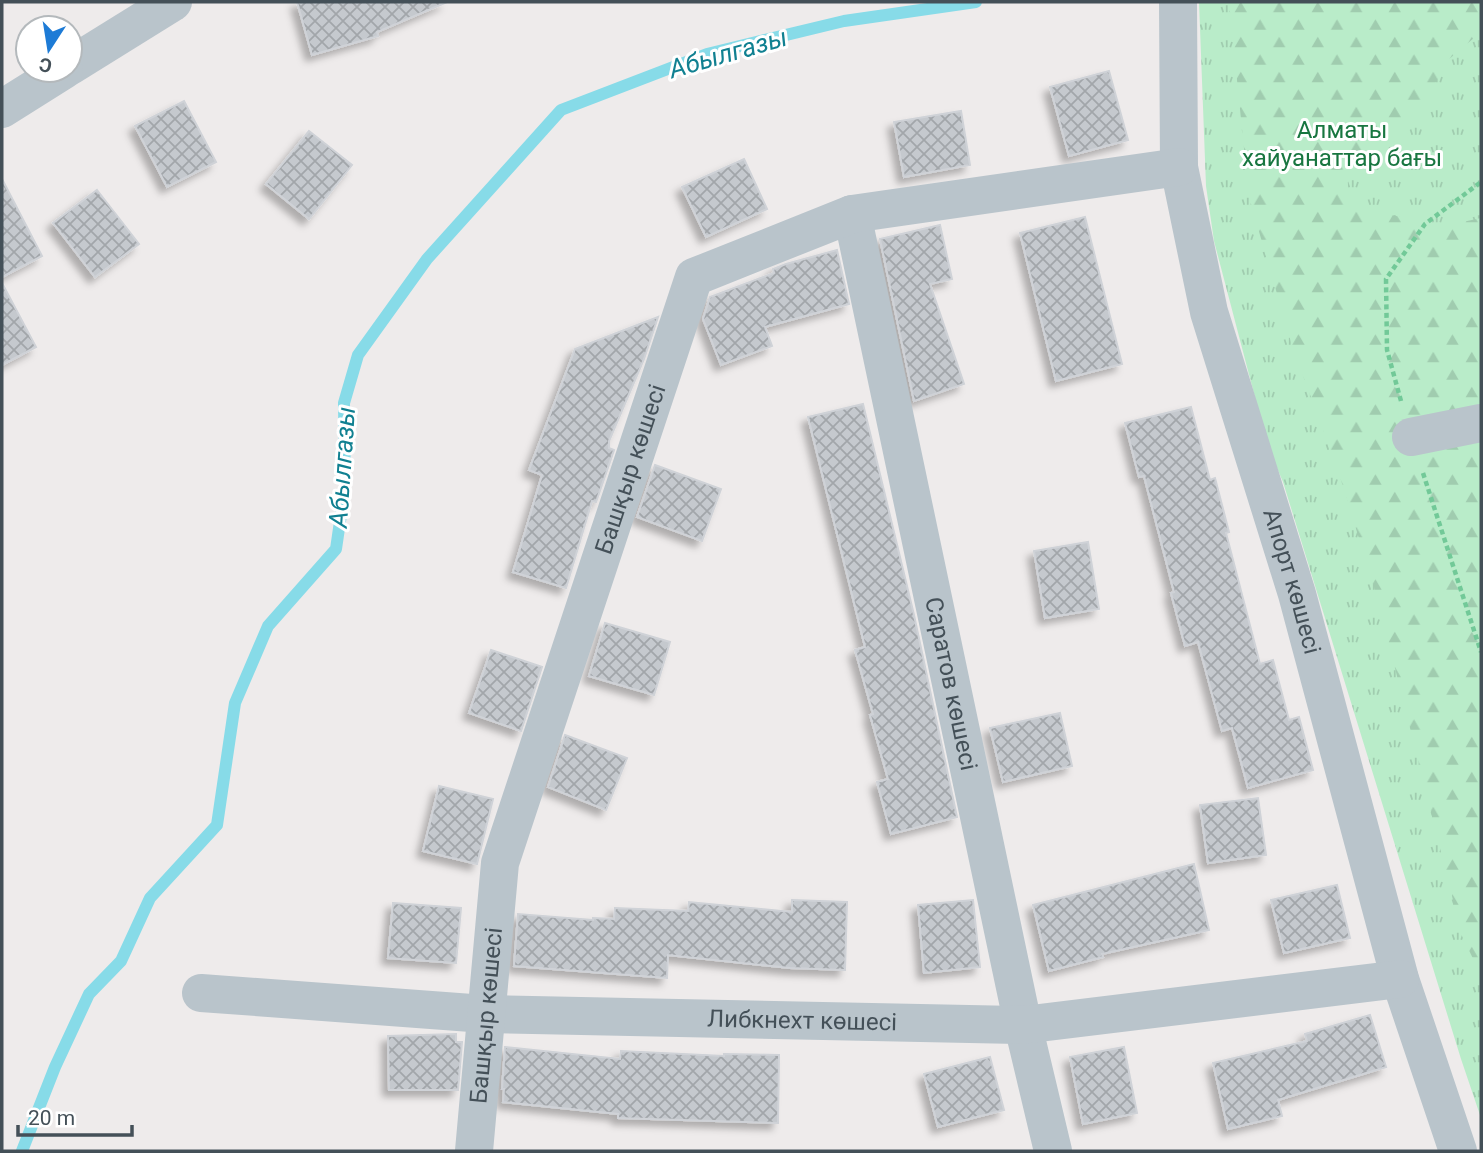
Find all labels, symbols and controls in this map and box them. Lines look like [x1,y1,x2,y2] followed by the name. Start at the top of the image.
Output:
[14,14,84,84] north arrow
[664,22,791,85] water label: Абылгазы
[37,53,54,78] text: С
[1242,116,1442,172] park label: Алматы хайуанаттар бағы
[589,381,671,558] street label: Башқыр көшесі
[323,405,361,531] water label: Абылгазы
[1257,505,1326,657] street label: Апорт көшесі
[919,594,983,773] street label: Саратов көшесі
[464,926,508,1105] street label: Башқыр көшесі
[707,1005,897,1036] street label: Либкнехт көшесі
[18,1094,131,1138] scale bar
[28,1106,75,1130] text: 20 m

